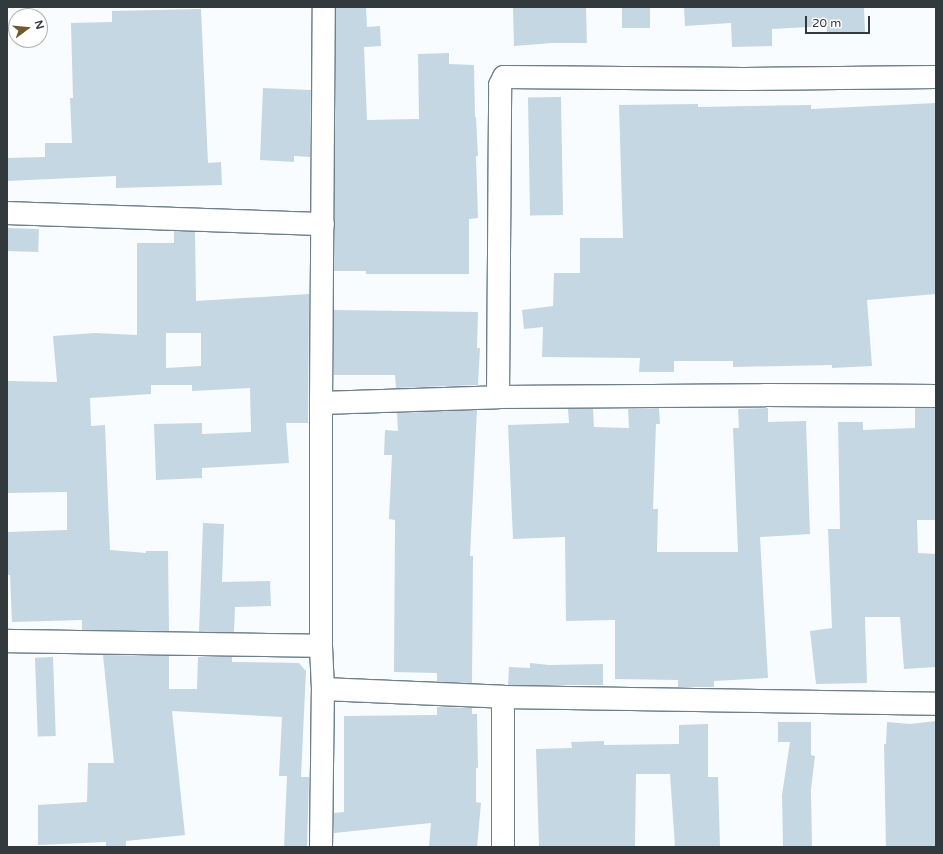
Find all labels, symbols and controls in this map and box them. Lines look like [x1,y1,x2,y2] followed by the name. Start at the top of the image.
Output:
[8,8,48,48] north arrow
[807,8,872,34] scale bar
[812,16,841,30] text: 20 m
[32,19,47,31] text: N

